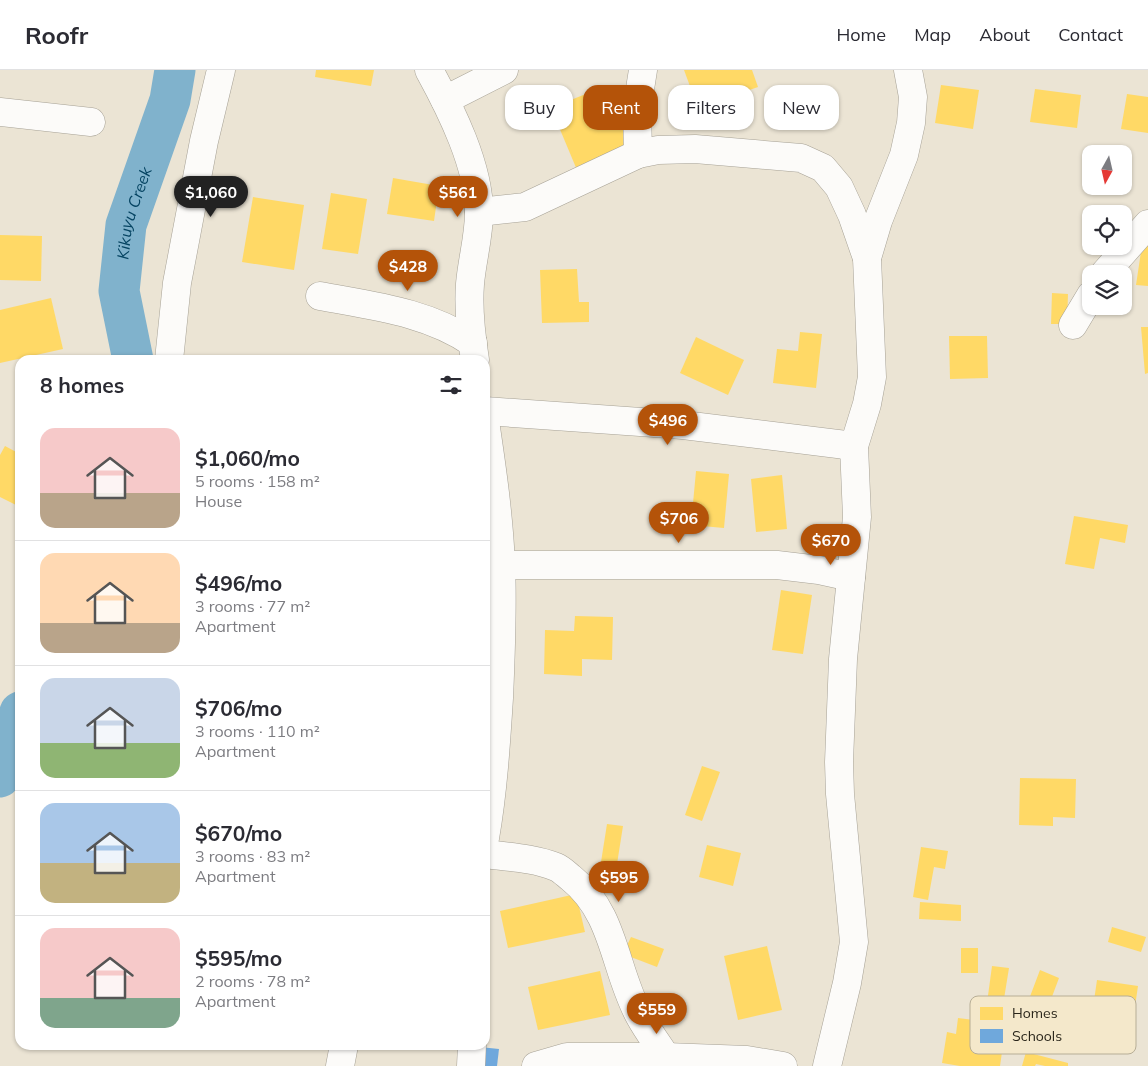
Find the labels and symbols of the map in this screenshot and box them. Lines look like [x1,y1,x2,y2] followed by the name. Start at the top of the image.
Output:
[1082,145,1132,195] north arrow
[112,163,156,261] water label: Kikuyu Creek
[170,176,252,218] pin: $1,060
[428,176,488,218] pin: $561
[378,250,438,292] pin: $428
[638,404,698,446] pin: $496
[649,502,709,544] pin: $706
[801,524,861,566] pin: $670
[589,860,649,903] pin: $595
[627,992,687,1035] pin: $559
[970,996,1136,1054] legend
[1012,1004,1058,1022] text: Homes
[1012,1027,1062,1045] text: Schools

